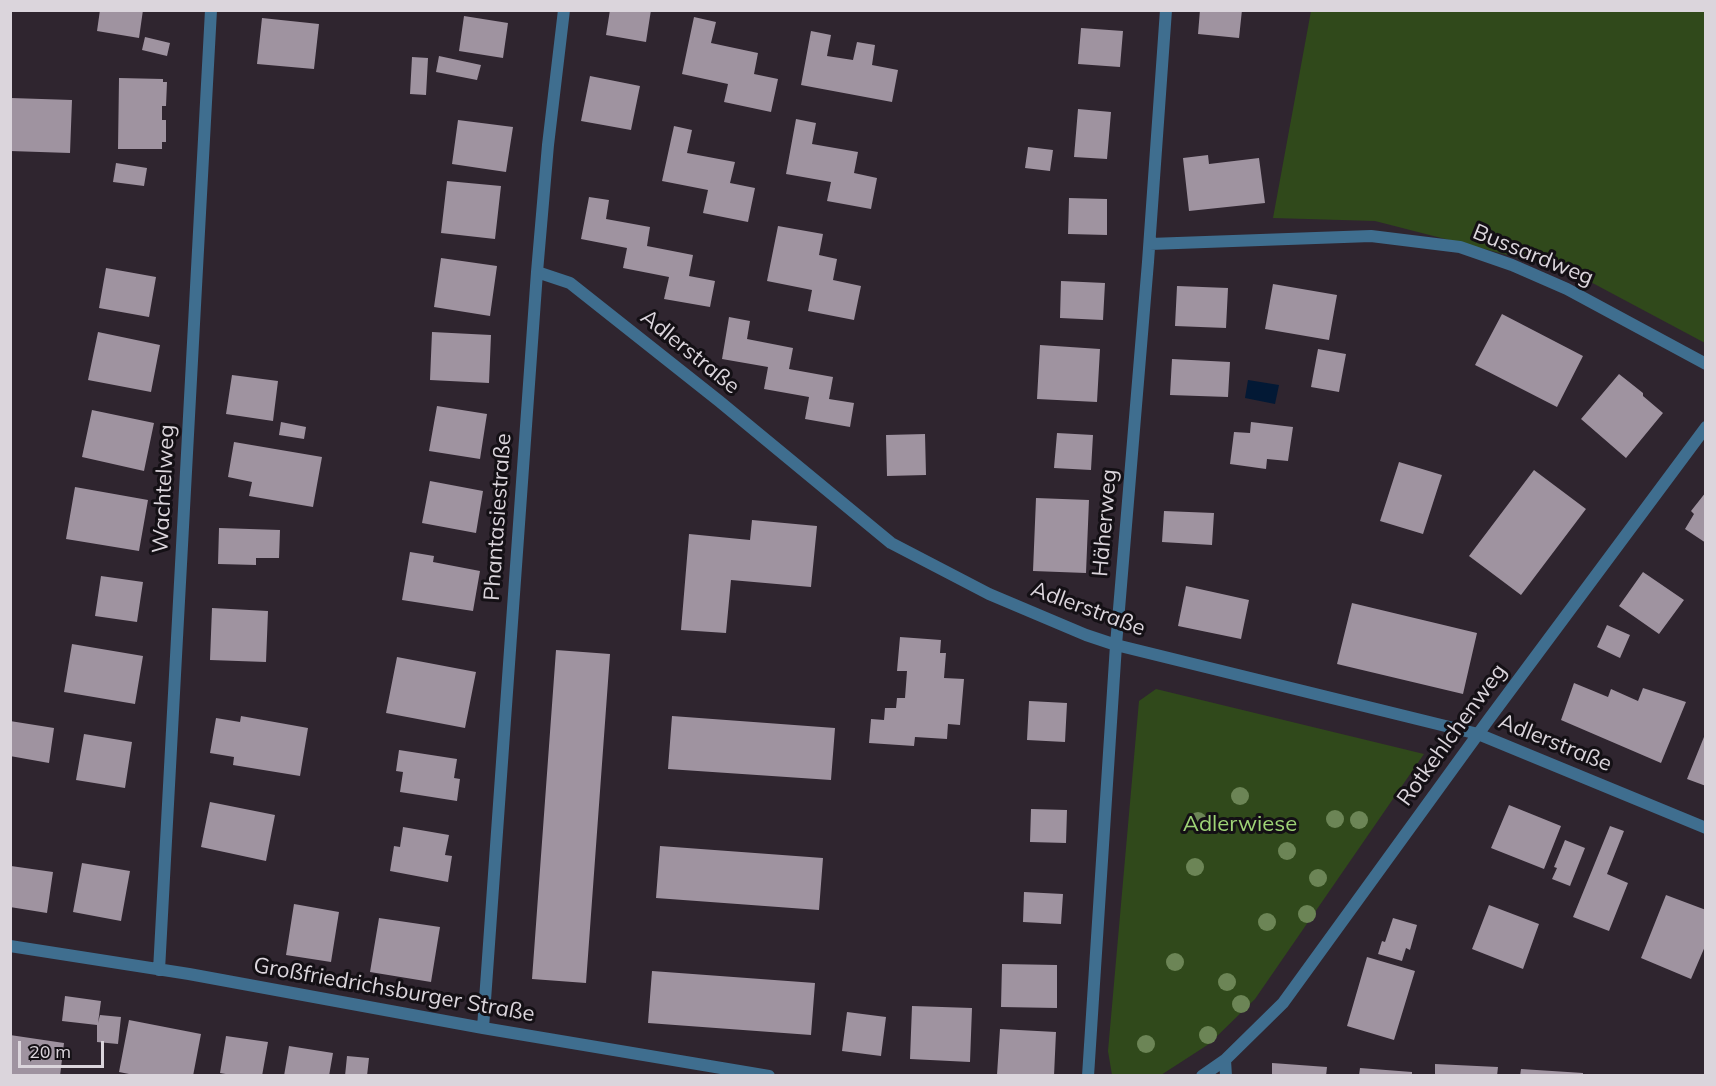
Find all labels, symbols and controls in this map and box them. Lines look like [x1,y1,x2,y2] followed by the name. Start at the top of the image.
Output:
[1469,219,1597,291] street label: Bussardweg
[635,304,745,400] street label: Adlerstraße
[147,424,181,554] street label: Wachtelweg
[479,432,517,602] street label: Phantasiestraße
[1087,468,1123,578] street label: Häherweg
[1027,576,1149,642] street label: Adlerstraße
[1392,659,1512,811] street label: Rotkehlchenweg
[1495,708,1615,778] street label: Adlerstraße
[1183,811,1297,837] park label: Adlerwiese
[251,952,537,1028] street label: Großfriedrichsburger Straße
[21,1029,106,1067] scale bar
[29,1040,71,1063] text: 20 m

